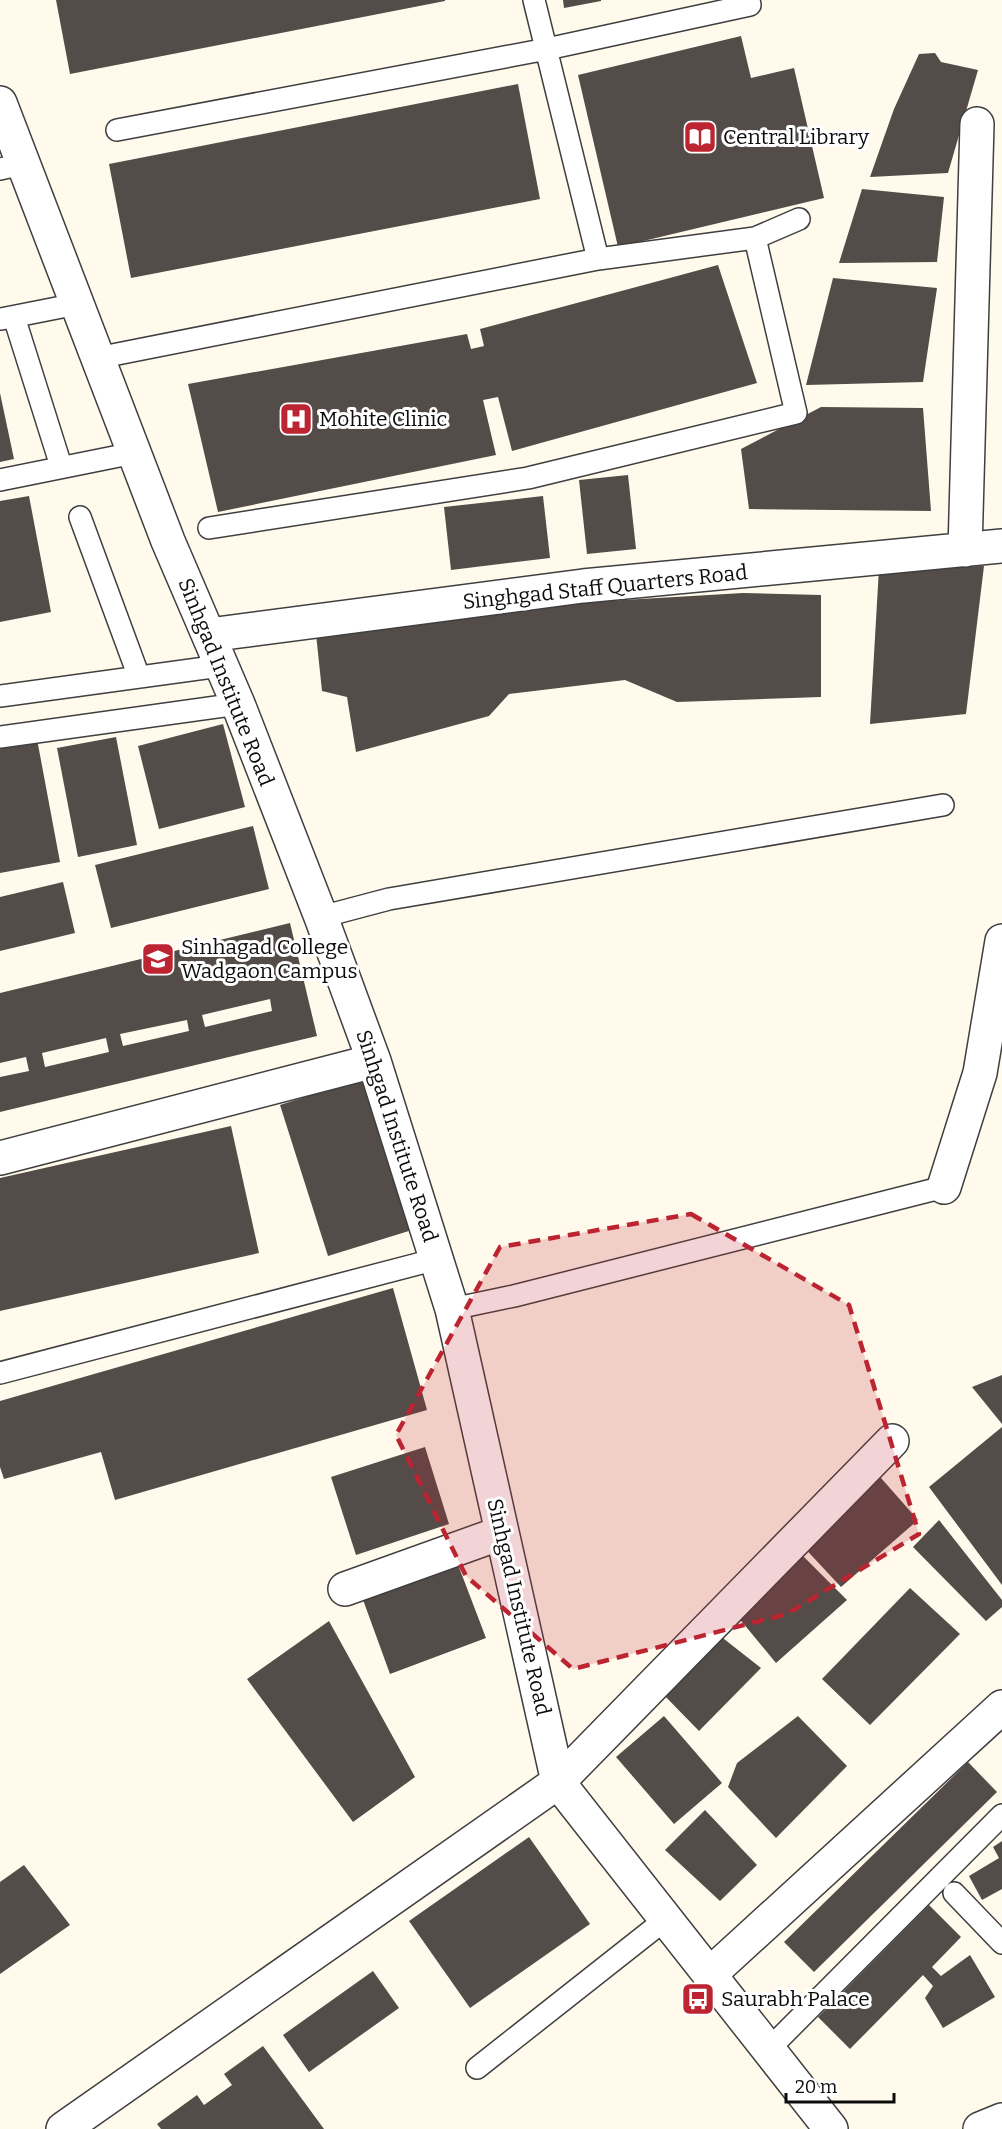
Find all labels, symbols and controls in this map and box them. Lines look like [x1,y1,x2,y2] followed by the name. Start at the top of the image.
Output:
[682,119,718,155] library icon: Central Library
[723,124,870,150] place label: Central Library
[278,401,314,437] hospital icon: Mohite Clinic
[319,406,448,432] place label: Mohite Clinic
[461,559,749,615] street label: Singhgad Staff Quarters Road
[172,574,280,790] street label: Sinhgad Institute Road
[181,934,357,984] place label: Sinhagad College Wadgaon Campus
[140,941,176,977] school or university icon: Sinhagad College Wadgaon Campus
[350,1027,444,1245] street label: Sinhgad Institute Road
[481,1496,557,1718] street label: Sinhgad Institute Road
[680,1981,716,2017] bus stop icon: Saurabh Palace
[721,1986,870,2012] place label: Saurabh Palace
[786,2066,894,2104] scale bar
[795,2076,837,2098] text: 20 m

